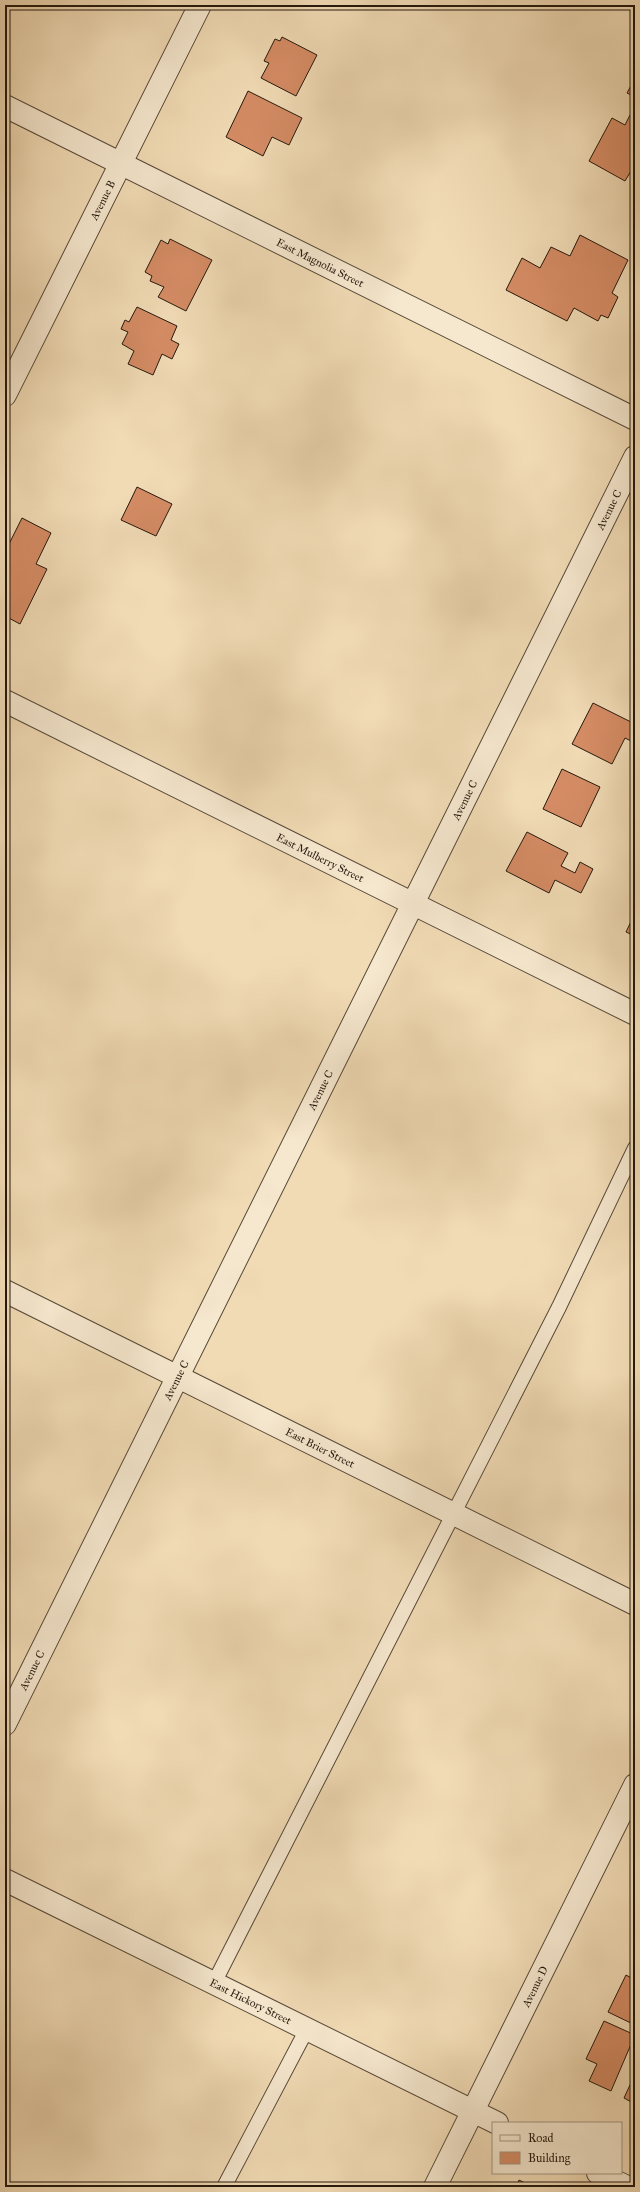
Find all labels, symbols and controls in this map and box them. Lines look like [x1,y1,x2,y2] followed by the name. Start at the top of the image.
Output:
[87,178,118,223] street label: Avenue B
[274,235,366,290] street label: East Magnolia Street
[593,488,624,533] street label: Avenue C
[449,778,480,823] street label: Avenue C
[274,830,366,885] street label: East Mulberry Street
[304,1068,336,1113] street label: Avenue C
[160,1358,191,1403] street label: Avenue C
[283,1425,357,1470] street label: East Brier Street
[16,1648,47,1693] street label: Avenue C
[519,1964,551,2010] street label: Avenue D
[208,1976,294,2027] street label: East Hickory Street
[492,2122,622,2174] legend
[528,2131,554,2145] text: Road
[528,2151,571,2166] text: Building

